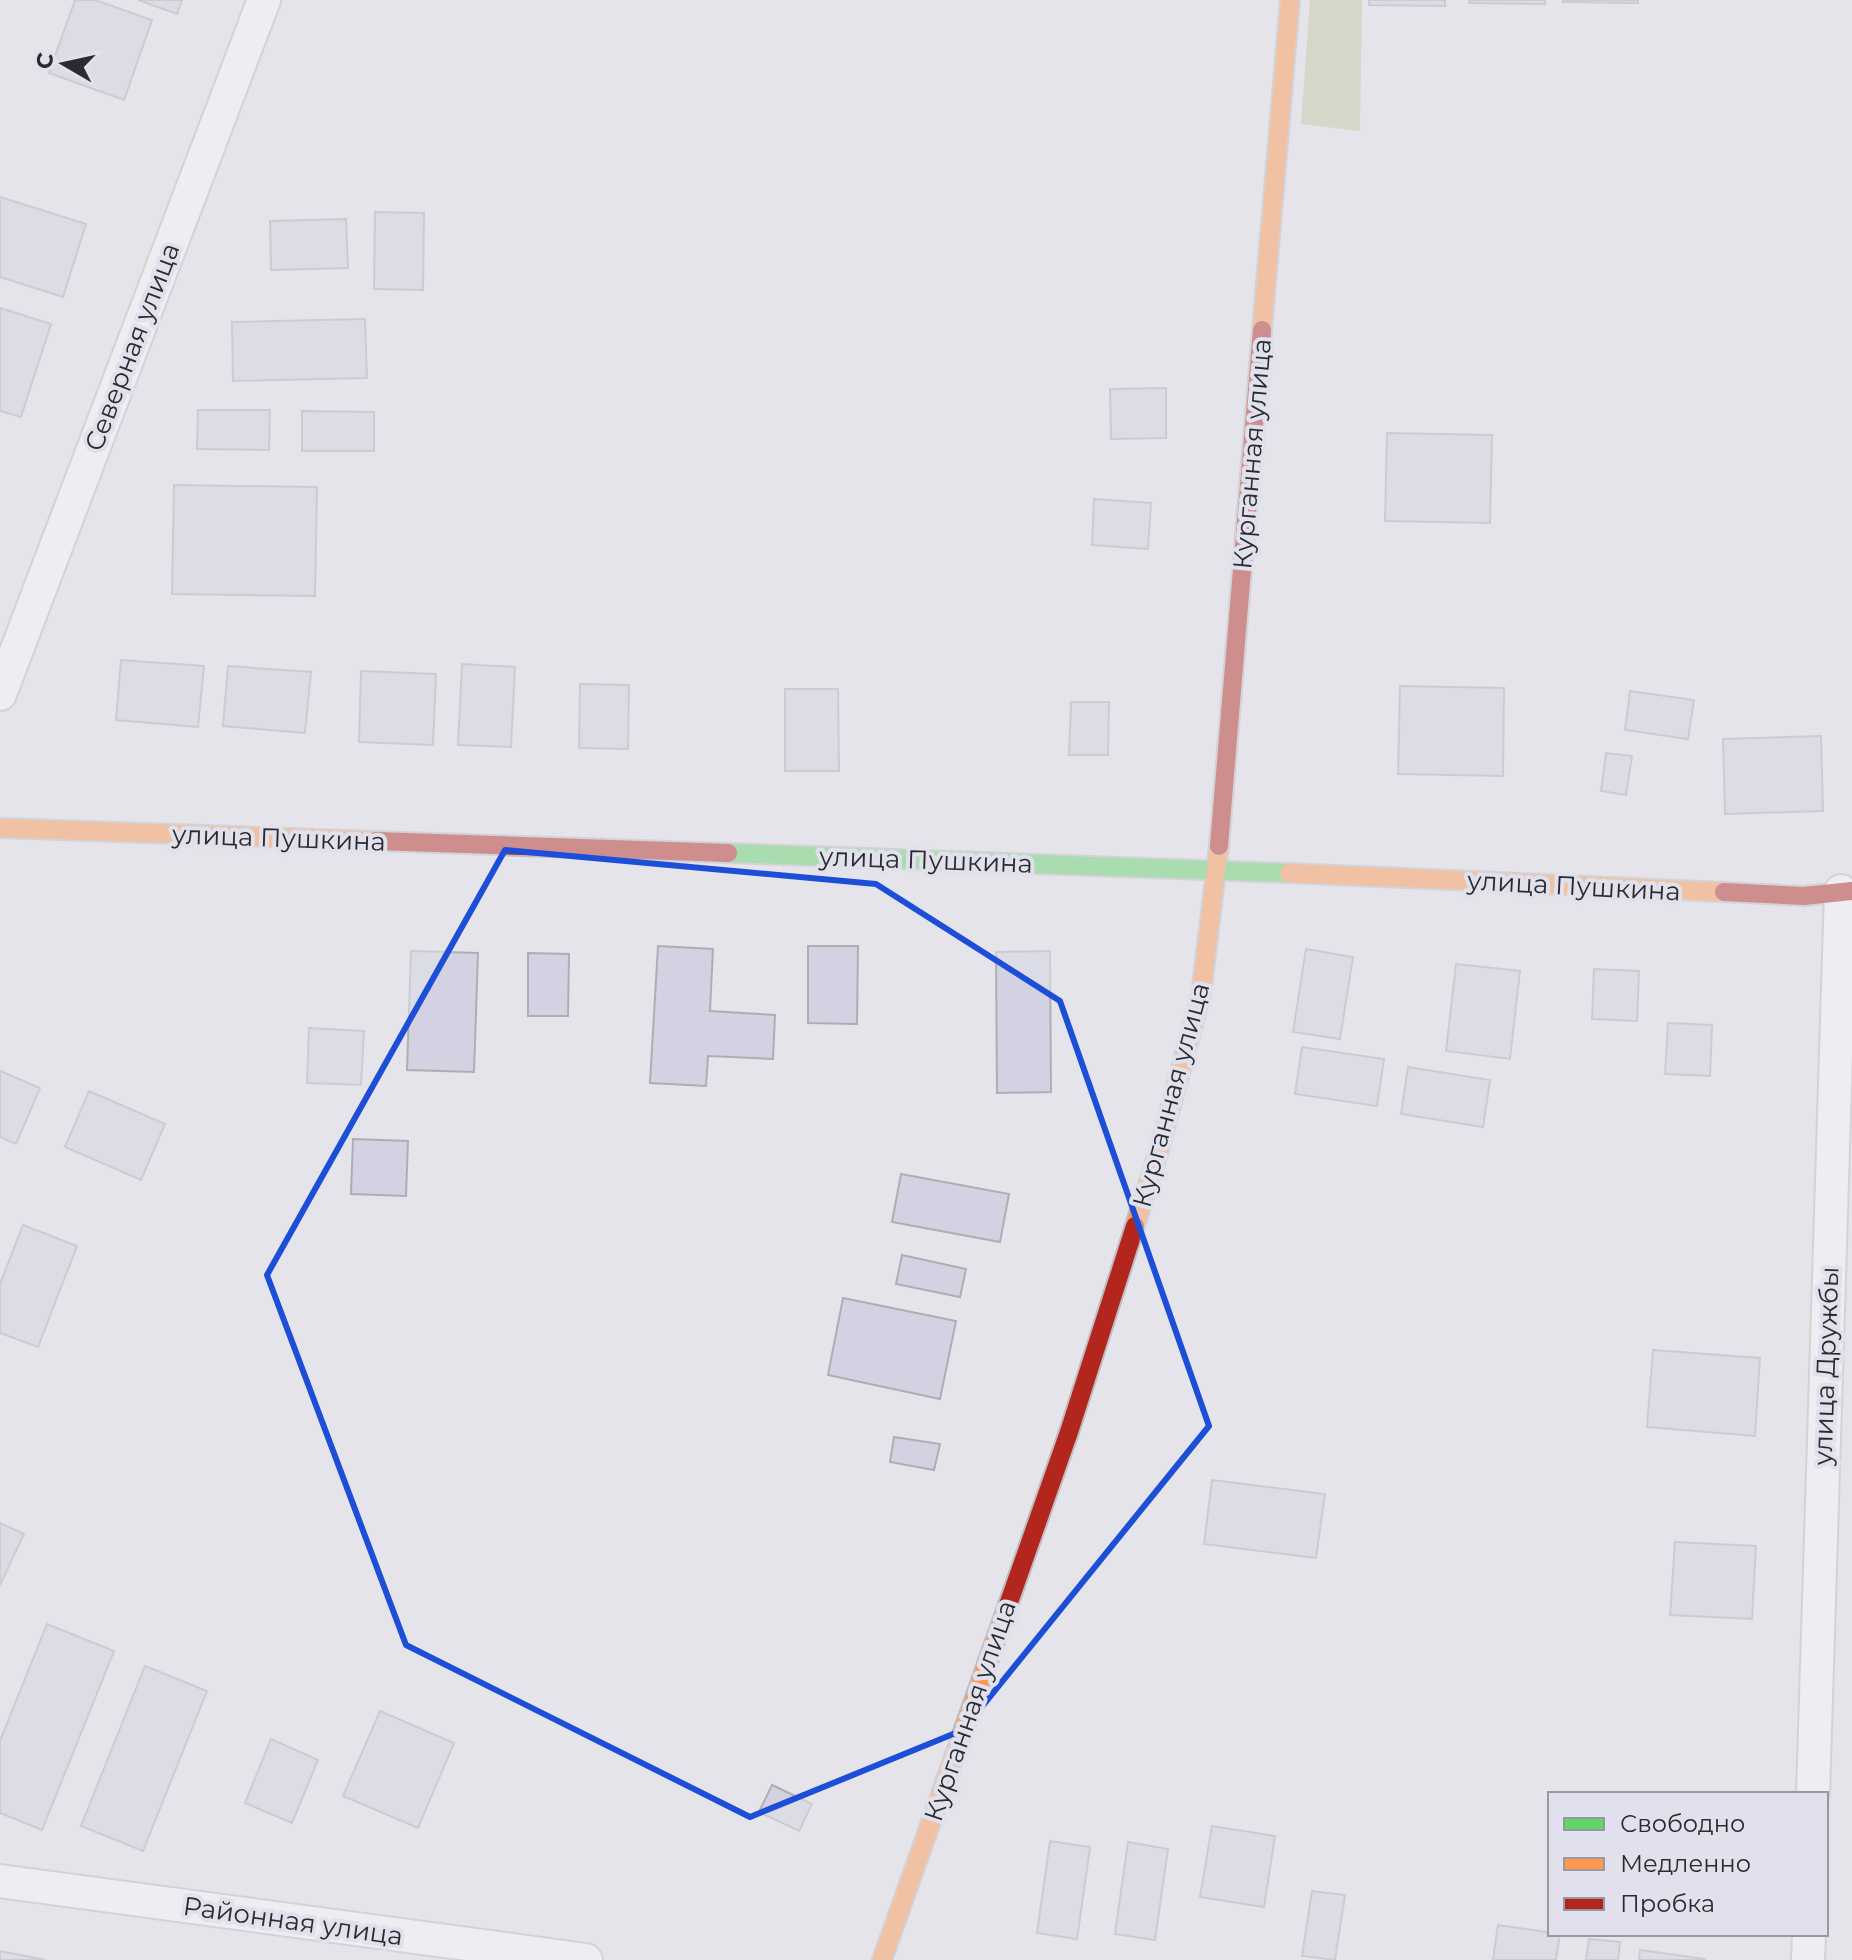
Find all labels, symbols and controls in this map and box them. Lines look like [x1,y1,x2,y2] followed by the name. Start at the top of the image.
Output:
[24,24,104,104] north arrow
[30,51,59,71] text: С
[78,238,186,456] street label: Северная улица
[1226,337,1278,571] street label: Курганная улица
[171,818,386,858] street label: улица Пушкина
[818,840,1033,880] street label: улица Пушкина
[1465,864,1682,908] street label: улица Пушкина
[1126,979,1216,1211] street label: Курганная улица
[1807,1266,1845,1467] street label: улица Дружбы
[917,1596,1023,1826] street label: Курганная улица
[1548,1792,1828,1936] legend
[1620,1809,1745,1838] text: Свободно
[1620,1849,1751,1878] text: Медленно
[1620,1889,1715,1918] text: Пробка
[181,1890,405,1952] street label: Районная улица

